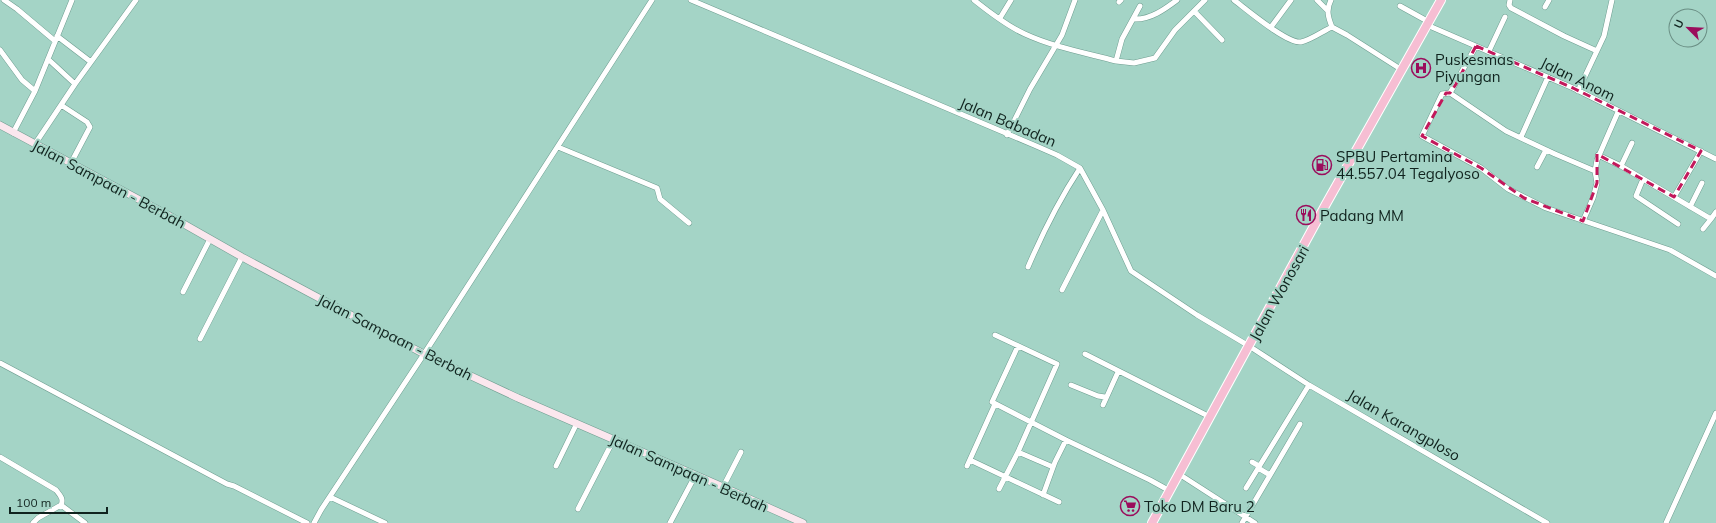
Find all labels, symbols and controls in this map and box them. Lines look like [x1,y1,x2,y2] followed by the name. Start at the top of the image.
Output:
[1668,8,1708,48] north arrow
[1671,17,1687,30] text: U
[1435,50,1514,86] place label: Puskesmas Piyungan
[1538,53,1618,105] street label: Jalan Anom
[1410,57,1432,79] hospital icon: Puskesmas Piyungan
[957,93,1059,151] street label: Jalan Babadan
[29,135,189,233] street label: Jalan Sampaan - Berbah
[1336,147,1480,183] place label: SPBU Pertamina 44.557.04 Tegalyoso
[1311,154,1333,176] fuel station icon: SPBU Pertamina 44.557.04 Tegalyoso
[1295,204,1317,226] restaurant icon: Padang MM
[1320,206,1404,225] place label: Padang MM
[1245,242,1313,344] street label: Jalan Wonosari
[314,290,476,384] street label: Jalan Sampaan - Berbah
[1344,385,1464,465] street label: Jalan Karangploso
[607,429,771,517] street label: Jalan Sampaan - Berbah
[10,489,107,515] scale bar
[16,495,51,510] text: 100 m
[1119,495,1141,517] supermarket icon: Toko DM Baru 2
[1144,497,1255,516] place label: Toko DM Baru 2

